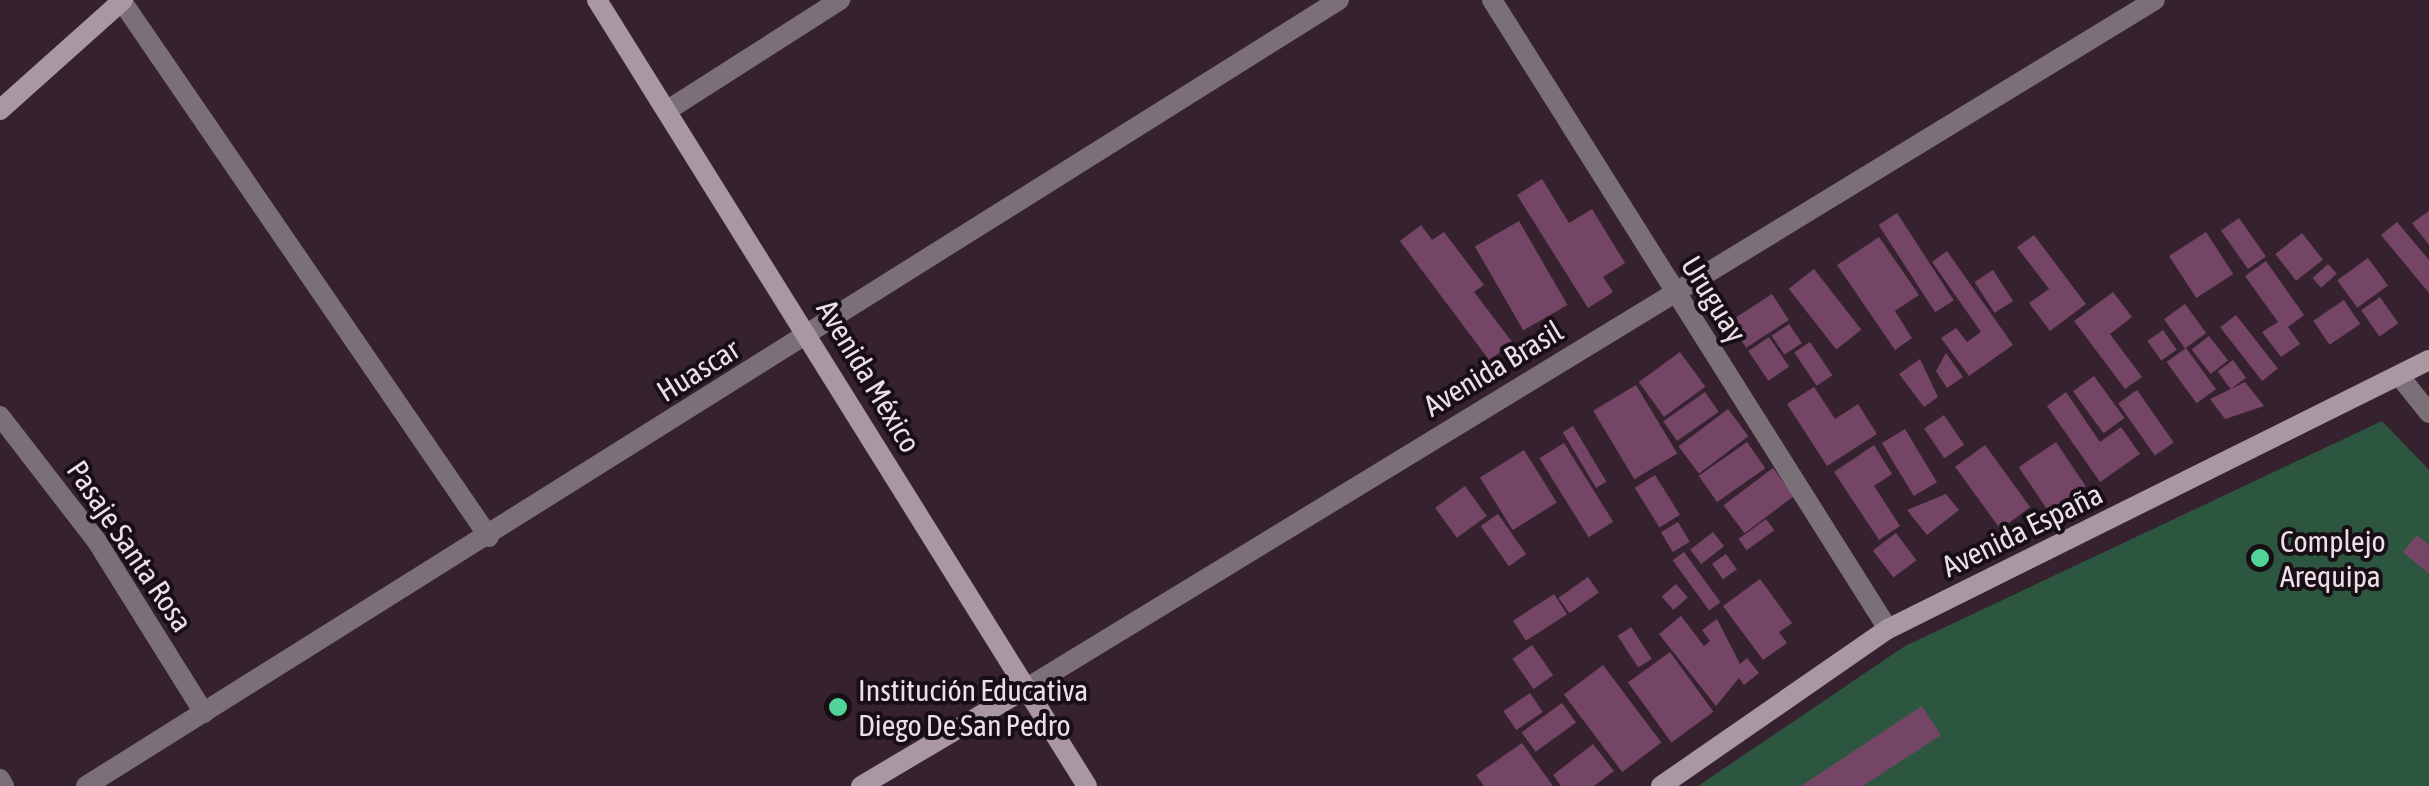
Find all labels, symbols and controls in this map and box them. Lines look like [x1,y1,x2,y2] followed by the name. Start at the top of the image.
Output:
[1674,249,1754,349] street label: Uruguay
[809,293,929,459] street label: Avenida México
[1417,312,1569,424] street label: Avenida Brasil
[650,331,746,409] street label: Huascar
[60,454,200,638] street label: Pasaje Santa Rosa
[1936,476,2108,584] street label: Avenida España
[2280,523,2386,594] place label: Complejo Arequipa
[2249,547,2271,569] marker: Complejo Arequipa
[858,672,1088,742] place label: Institución Educativa Diego De San Pedro
[827,696,849,718] marker: Institución Educativa Diego De San Pedro

